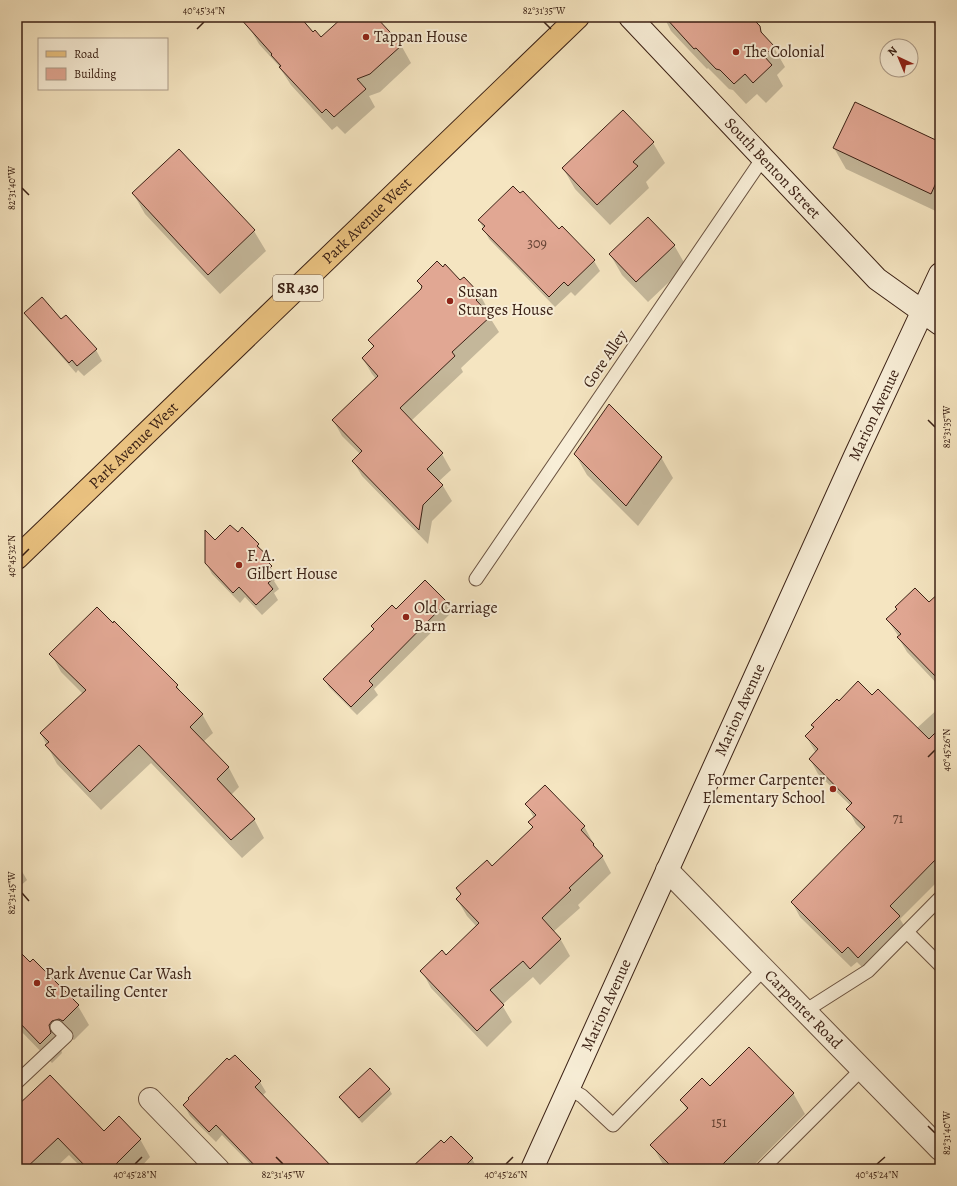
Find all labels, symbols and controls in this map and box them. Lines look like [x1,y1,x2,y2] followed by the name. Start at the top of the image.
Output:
[183,4,225,17] text: 40°45'34"N
[523,4,566,17] text: 82°31'35"W
[374,26,468,48] place label: Tappan House
[361,32,371,42] marker: Tappan House
[38,38,168,90] legend
[879,38,919,78] north arrow
[744,41,824,63] place label: The Colonial
[884,43,900,59] text: N
[74,46,100,62] text: Road
[731,47,741,57] marker: The Colonial
[74,66,116,82] text: Building
[720,113,826,224] street label: South Benton Street
[5,165,18,210] text: 82°31'40"W
[317,172,416,269] street label: Park Avenue West
[527,234,547,253] house number: 309
[273,275,323,301] road number: SR 430
[458,281,553,321] place label: Susan Sturges House
[445,296,455,306] marker: Susan Sturges House
[577,325,633,392] street label: Gore Alley
[843,365,905,465] street label: Marion Avenue
[84,397,183,494] street label: Park Avenue West
[940,405,953,448] text: 82°31'35"W
[5,535,18,577] text: 40°45'32"N
[247,545,338,585] place label: F. A. Gilbert House
[234,560,244,570] marker: F. A. Gilbert House
[414,597,498,637] place label: Old Carriage Barn
[401,612,411,622] marker: Old Carriage Barn
[709,660,770,760] street label: Marion Avenue
[940,728,953,772] text: 40°45'26"N
[702,769,825,809] place label: Former Carpenter Elementary School
[828,784,838,794] marker: Former Carpenter Elementary School
[893,809,904,828] house number: 71
[5,871,18,915] text: 82°31'45"W
[576,955,637,1055] street label: Marion Avenue
[45,963,192,1003] place label: Park Avenue Car Wash & Detailing Center
[759,965,848,1054] street label: Carpenter Road
[32,978,42,988] marker: Park Avenue Car Wash & Detailing Center
[940,1110,953,1155] text: 82°31'40"W
[711,1113,727,1132] house number: 151
[113,1168,157,1181] text: 40°45'28"N
[261,1168,305,1181] text: 82°31'45"W
[484,1168,528,1181] text: 40°45'26"N
[856,1168,898,1181] text: 40°45'24"N

